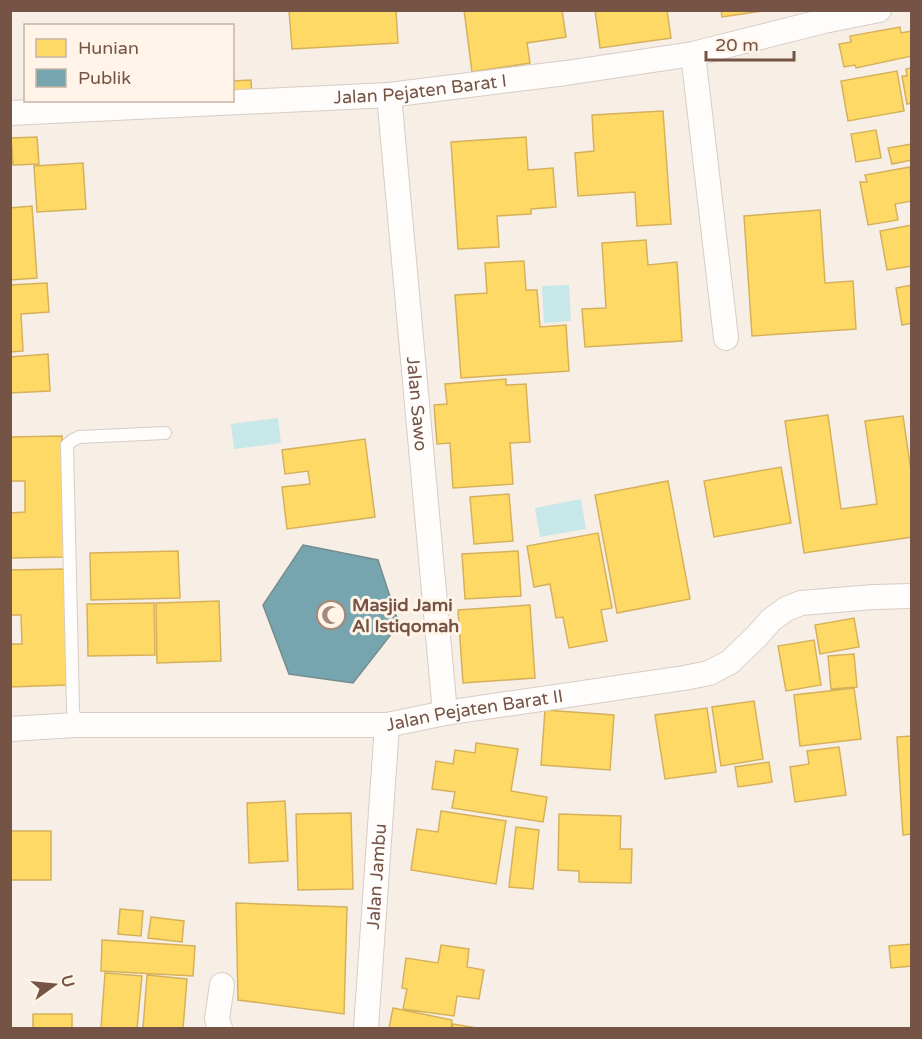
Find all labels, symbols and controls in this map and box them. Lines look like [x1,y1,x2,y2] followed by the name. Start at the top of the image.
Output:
[24,24,234,102] legend
[706,24,794,62] scale bar
[715,34,759,56] text: 20 m
[78,37,139,59] text: Hunian
[78,67,131,89] text: Publik
[333,69,508,109] street label: Jalan Pejaten Barat I
[402,355,432,452] street label: Jalan Sawo
[352,594,459,637] place label: Masjid Jami Al Istiqomah
[315,599,347,631] mosque icon: Masjid Jami Al Istiqomah
[384,685,565,736] street label: Jalan Pejaten Barat II
[362,823,391,930] street label: Jalan Jambu
[24,955,84,1015] north arrow
[56,973,79,990] text: U

